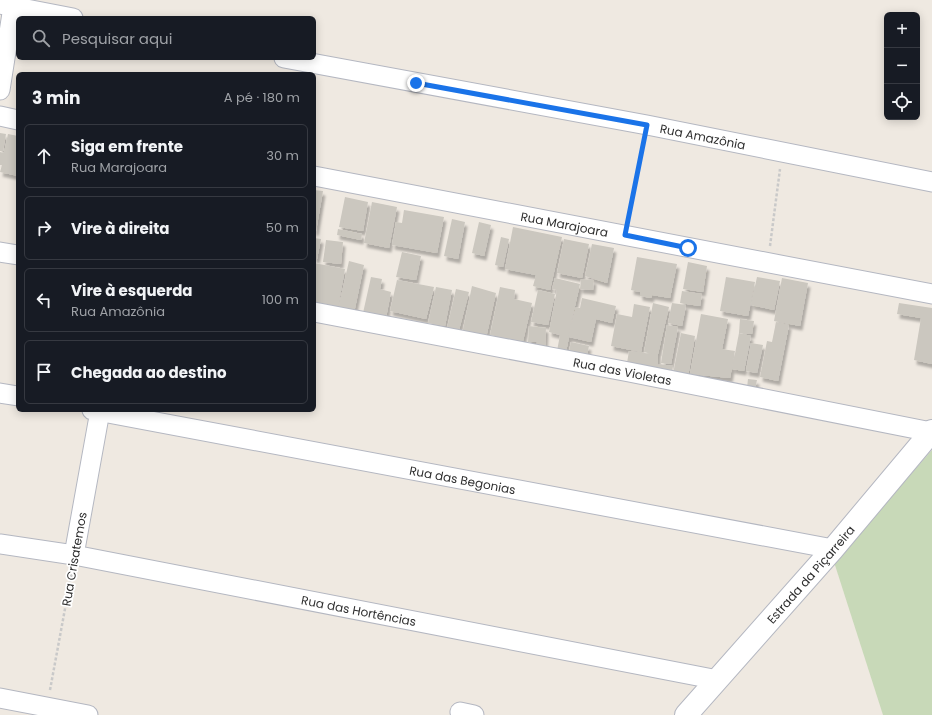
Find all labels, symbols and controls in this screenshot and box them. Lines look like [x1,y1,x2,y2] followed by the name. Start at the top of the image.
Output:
[884,12,920,120] map controls
[884,12,920,48] button: +
[16,16,316,60] search box
[30,27,52,49] icon: search
[62,28,172,49] text: Pesquisar aqui
[884,48,920,84] button: −
[407,74,425,92] route end
[884,84,920,120] button: locate
[32,86,80,110] text: 3 min
[224,88,300,107] text: A pé · 180 m
[659,119,747,153] street label: Rua Amazônia
[71,136,183,157] text: Siga em frente
[33,145,55,167] icon: ahead
[266,146,299,165] text: 30 m
[71,158,167,177] text: Rua Marajoara
[519,207,610,241] street label: Rua Marajoara
[33,217,55,239] icon: right
[71,218,170,239] text: Vire à direita
[266,218,299,237] text: 50 m
[679,239,697,257] route start
[71,280,193,301] text: Vire à esquerda
[33,289,55,311] icon: left
[262,290,299,309] text: 100 m
[71,302,165,321] text: Rua Amazônia
[572,353,673,389] street label: Rua das Violetas
[33,361,55,383] icon: arrive
[71,362,227,383] text: Chegada ao destino
[408,461,517,498] street label: Rua das Begonias
[57,511,91,607] street label: Rua Crisatemos
[763,521,858,627] street label: Estrada da Piçarreira
[300,591,418,630] street label: Rua das Hortências

